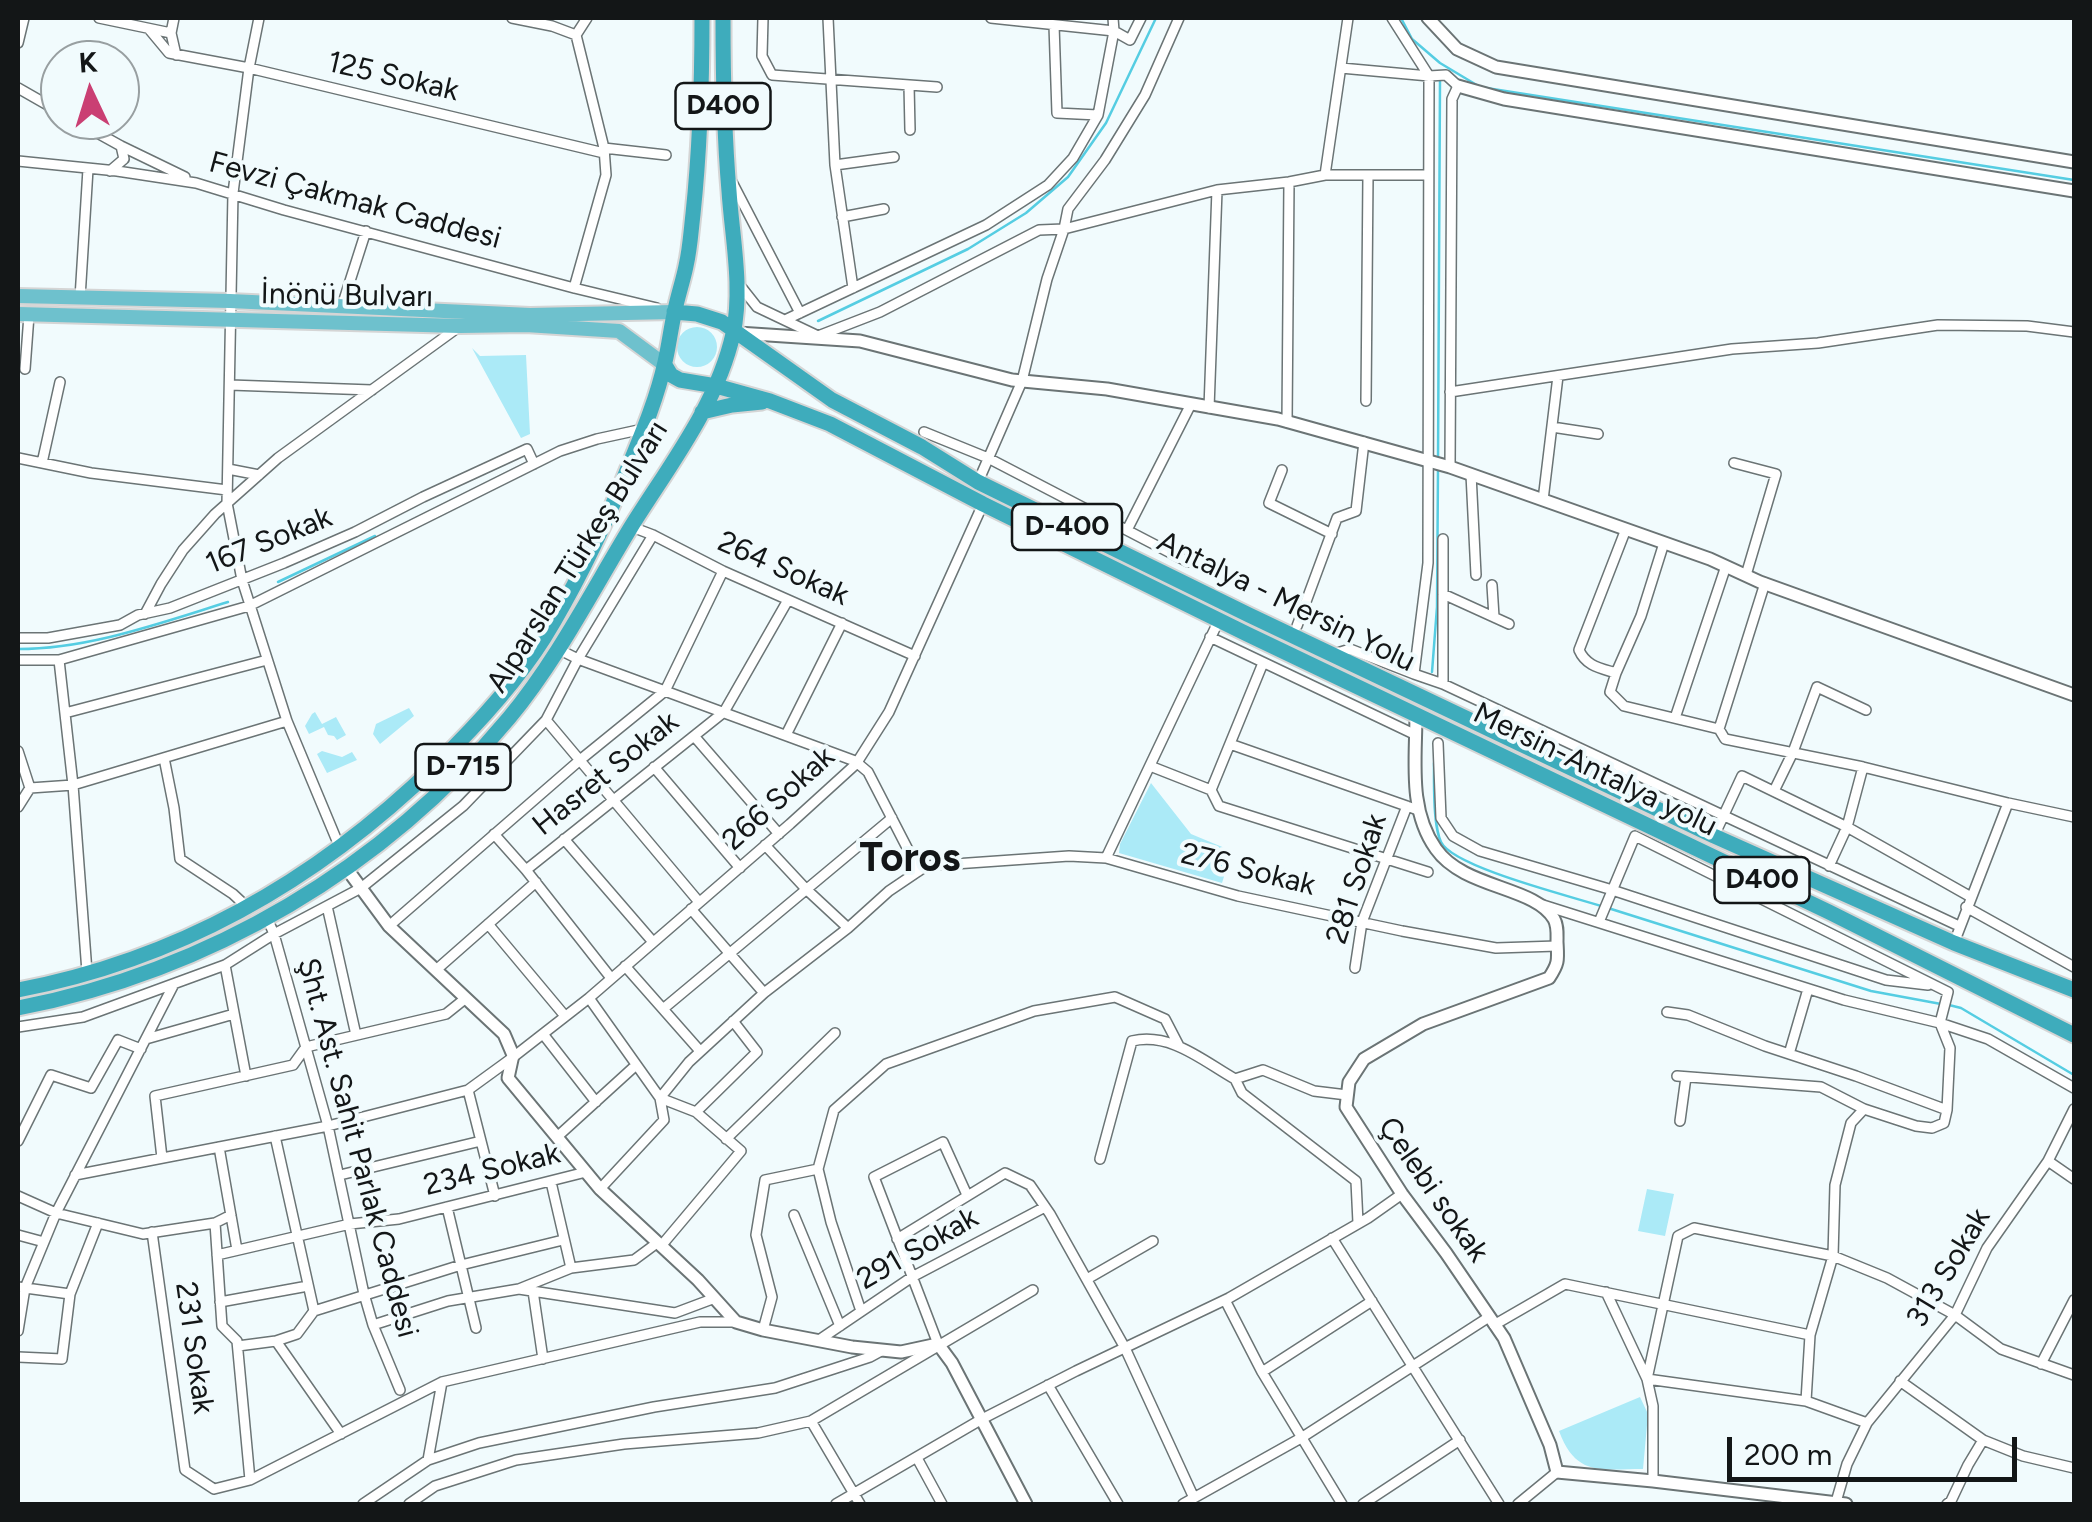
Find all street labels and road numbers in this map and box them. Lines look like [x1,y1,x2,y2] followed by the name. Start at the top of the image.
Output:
[324,44,462,110] street label: 125 Sokak
[676,83,770,129] road number: D400
[205,145,505,257] street label: Fevzi Çakmak Caddesi
[260,276,434,316] street label: İnönü Bulvarı
[480,414,676,700] street label: Alparslan Türkeş Bulvarı
[201,499,337,583] street label: 167 Sokak
[1012,504,1122,550] road number: D-400
[712,524,854,614] street label: 264 Sokak
[1151,524,1421,680] street label: Antalya - Mersin Yolu
[1467,695,1723,845] street label: Mersin-Antalya yolu
[526,704,686,844] street label: Hasret Sokak
[716,739,842,859] street label: 266 Sokak
[416,744,510,790] road number: D-715
[1319,809,1395,949] street label: 281 Sokak
[1177,836,1319,904] street label: 276 Sokak
[1714,857,1810,903] road number: D400
[289,954,425,1342] street label: Şht. Ast. Sahit Parlak Caddesi
[1370,1111,1496,1269] street label: Çelebi sokak
[420,1136,564,1204] street label: 234 Sokak
[851,1200,985,1298] street label: 291 Sokak
[1899,1202,1999,1334] street label: 313 Sokak
[167,1280,221,1416] street label: 231 Sokak

